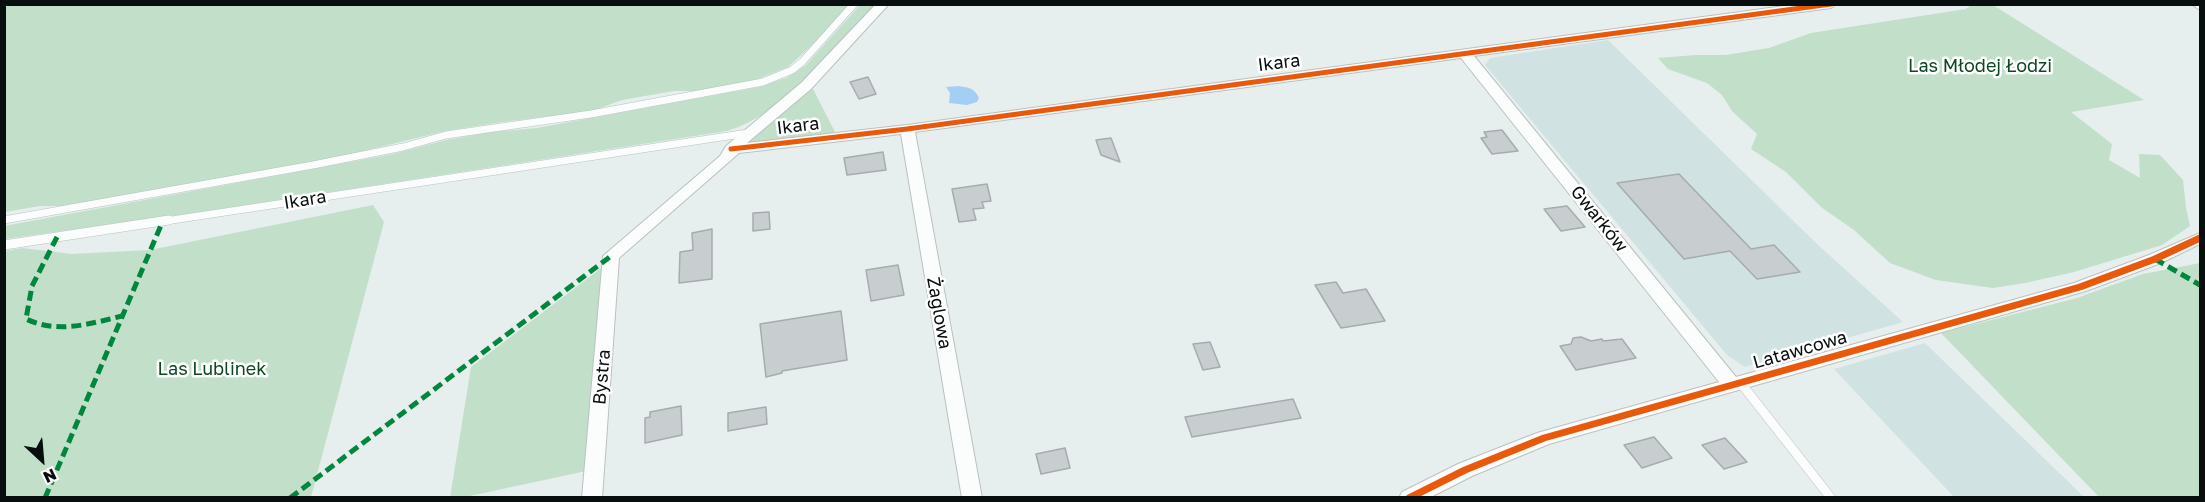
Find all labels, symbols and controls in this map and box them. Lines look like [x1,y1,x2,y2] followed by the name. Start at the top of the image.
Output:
[1256,50,1302,76] street label: Ikara
[1908,55,2052,77] park label: Las Młodej Łodzi
[775,113,821,139] street label: Ikara
[1566,181,1632,257] street label: Gwarków
[282,186,328,214] street label: Ikara
[922,275,956,351] street label: Żaglowa
[1750,326,1850,374] street label: Latawcowa
[589,348,615,406] street label: Bystra
[158,358,266,380] park label: Las Lublinek
[12,430,72,490] north arrow
[40,465,60,488] text: N

